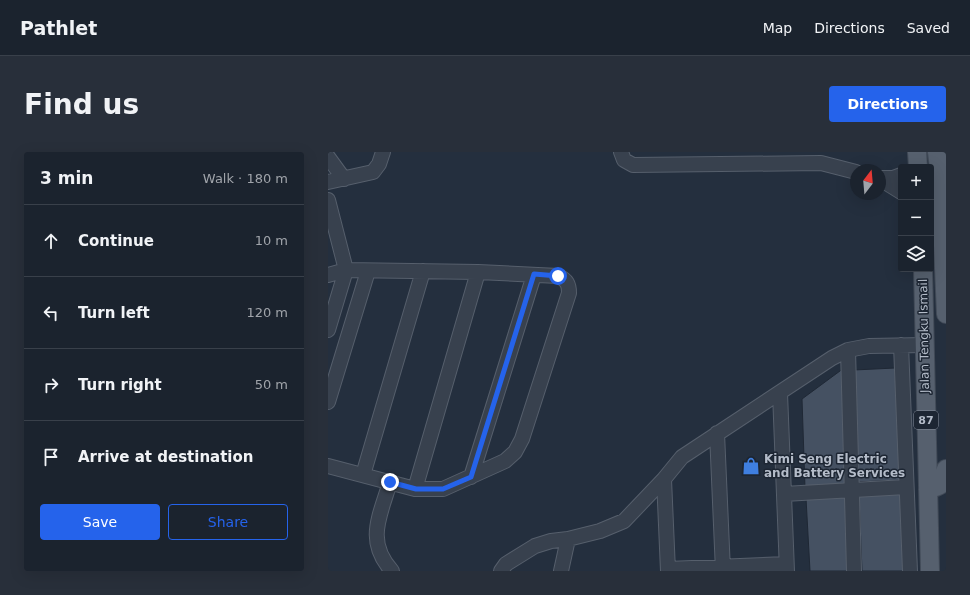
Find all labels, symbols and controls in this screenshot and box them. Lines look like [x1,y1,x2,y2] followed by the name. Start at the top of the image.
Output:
[20,17,97,39] text: Pathlet
[763,20,792,36] text: Map
[814,20,885,36] text: Directions
[907,20,950,36] text: Saved
[829,86,946,122] button: Directions
[24,88,139,121] text: Find us
[850,164,886,200] north arrow
[898,164,934,272] map controls
[898,164,934,200] button: +
[40,168,93,188] text: 3 min
[203,171,288,186] text: Walk · 180 m
[898,200,934,236] button: −
[40,230,62,252] icon: ahead
[78,232,154,250] text: Continue
[255,233,288,248] text: 10 m
[898,236,934,272] button: layers
[549,267,567,285] route start
[916,279,932,394] street label: Jalan Tengku Ismail
[40,302,62,324] icon: left
[78,304,150,322] text: Turn left
[246,305,288,320] text: 120 m
[40,374,62,396] icon: right
[78,376,162,394] text: Turn right
[255,377,288,392] text: 50 m
[914,411,938,429] road number: 87
[40,446,62,468] icon: arrive
[78,448,253,466] text: Arrive at destination
[764,452,905,480] place label: Kimi Seng Electric and Battery Services
[741,456,761,476] shop icon: Kimi Seng Electric and Battery Services
[381,473,399,491] route end
[40,504,160,540] button: Save
[168,504,288,540] button: Share

